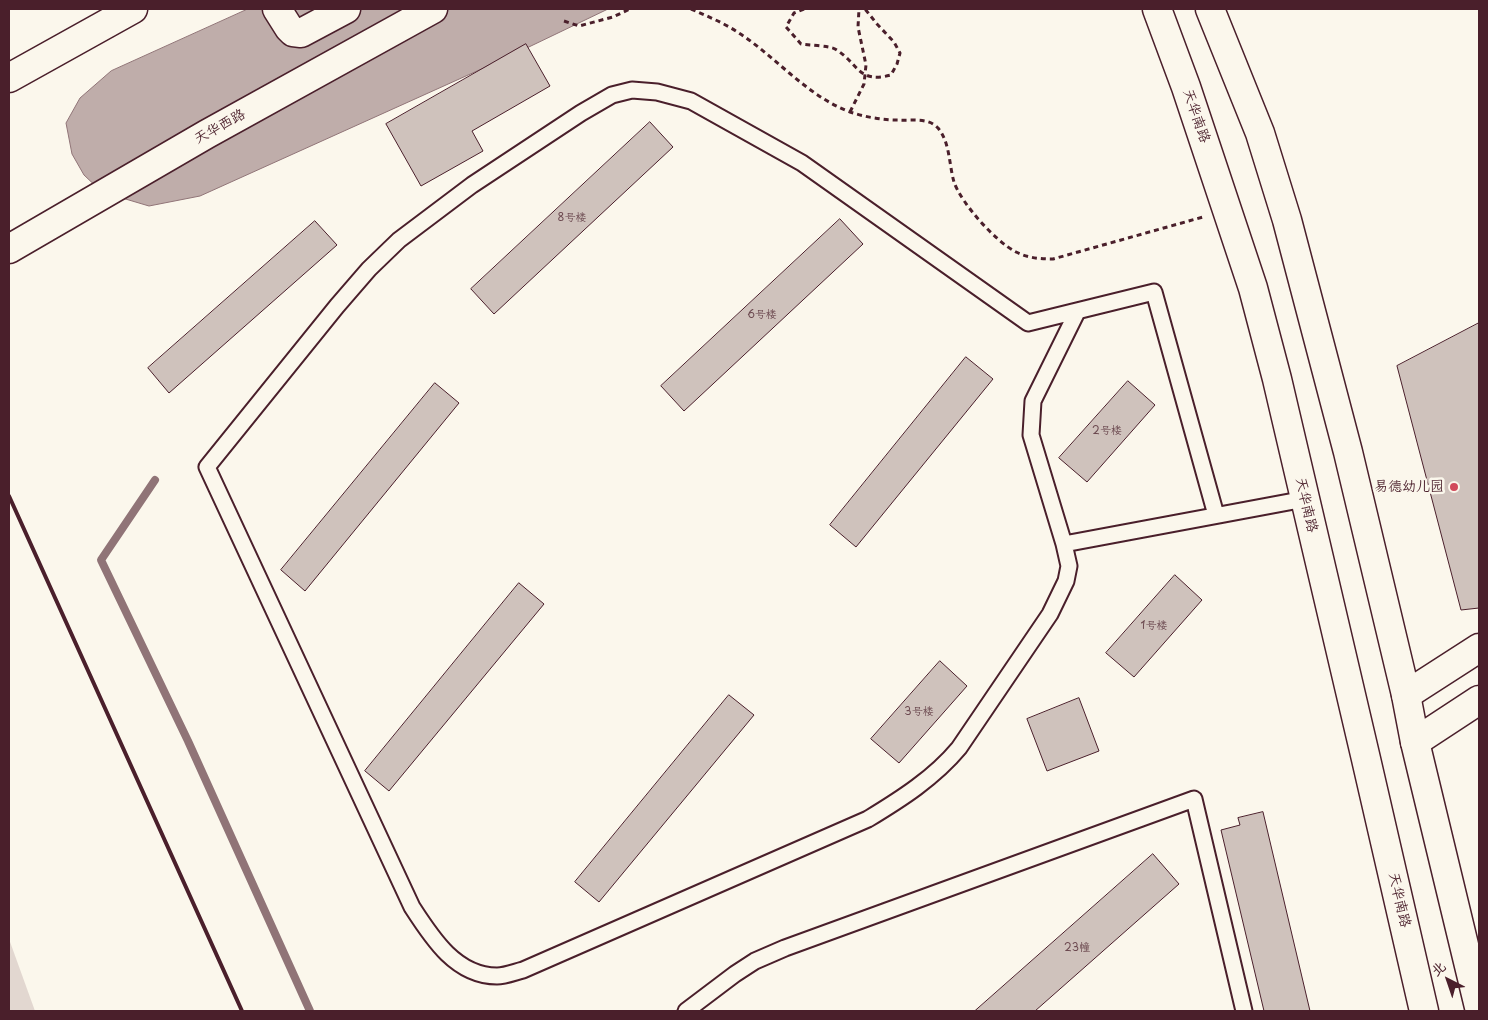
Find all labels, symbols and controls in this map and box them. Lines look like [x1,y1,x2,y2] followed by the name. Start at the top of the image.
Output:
[1179,87,1213,145] street label: 天华南路
[191,106,249,148] street label: 天华西路
[558,211,586,225] house number: 8号楼
[747,308,777,322] house number: 6号楼
[1092,424,1122,438] house number: 2号楼
[1292,476,1320,534] street label: 天华南路
[1374,479,1444,495] place label: 易德幼儿园
[1448,481,1460,493] marker: 易德幼儿园
[1141,619,1167,633] house number: 1号楼
[904,705,934,719] house number: 3号楼
[1385,871,1413,929] street label: 天华南路
[1064,941,1090,955] house number: 23幢
[1423,955,1473,1005] north arrow
[1426,956,1450,981] text: 北

